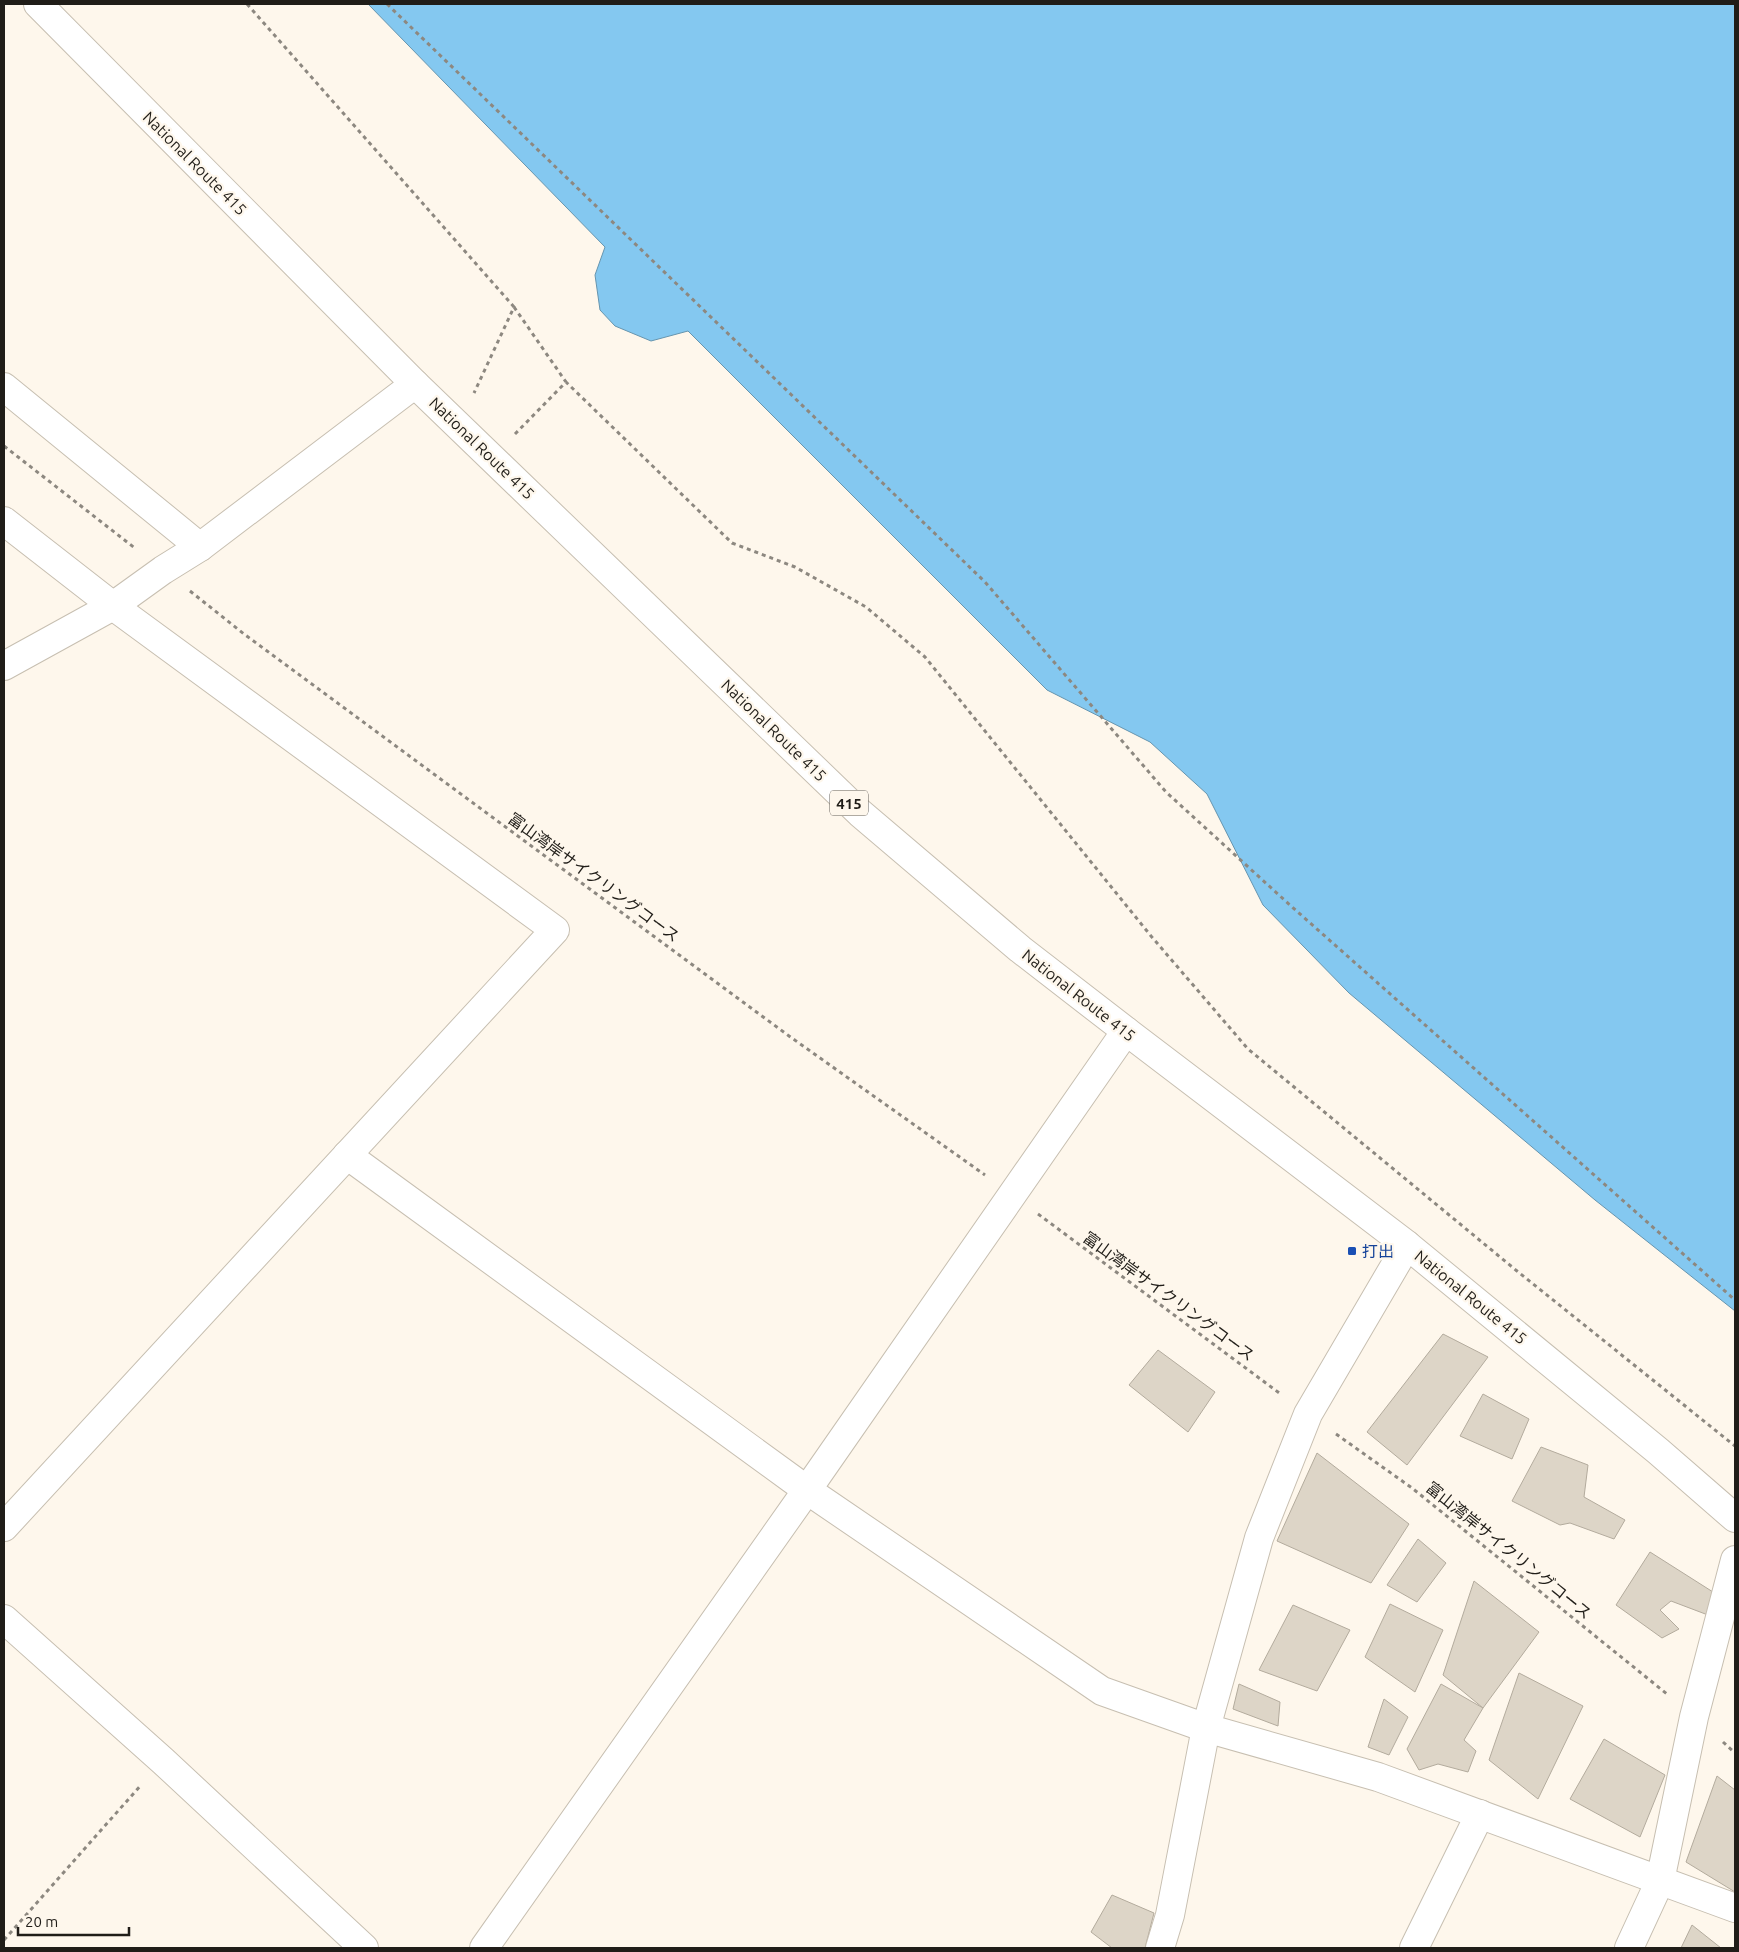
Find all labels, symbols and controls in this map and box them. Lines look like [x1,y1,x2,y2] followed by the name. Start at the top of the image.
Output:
[140,108,250,218] street label: National Route 415
[426,393,538,503] street label: National Route 415
[718,675,830,785] street label: National Route 415
[830,790,868,816] road number: 415
[505,809,683,945] street label: 富山湾岸サイクリングコース
[1019,945,1139,1045] street label: National Route 415
[1080,1228,1258,1364] street label: 富山湾岸サイクリングコース
[1362,1242,1394,1260] place label: 打出
[1346,1245,1358,1257] marker: 打出
[1411,1246,1531,1348] street label: National Route 415
[1423,1478,1595,1622] street label: 富山湾岸サイクリングコース
[18,1904,129,1936] scale bar
[25,1913,58,1930] text: 20 m

